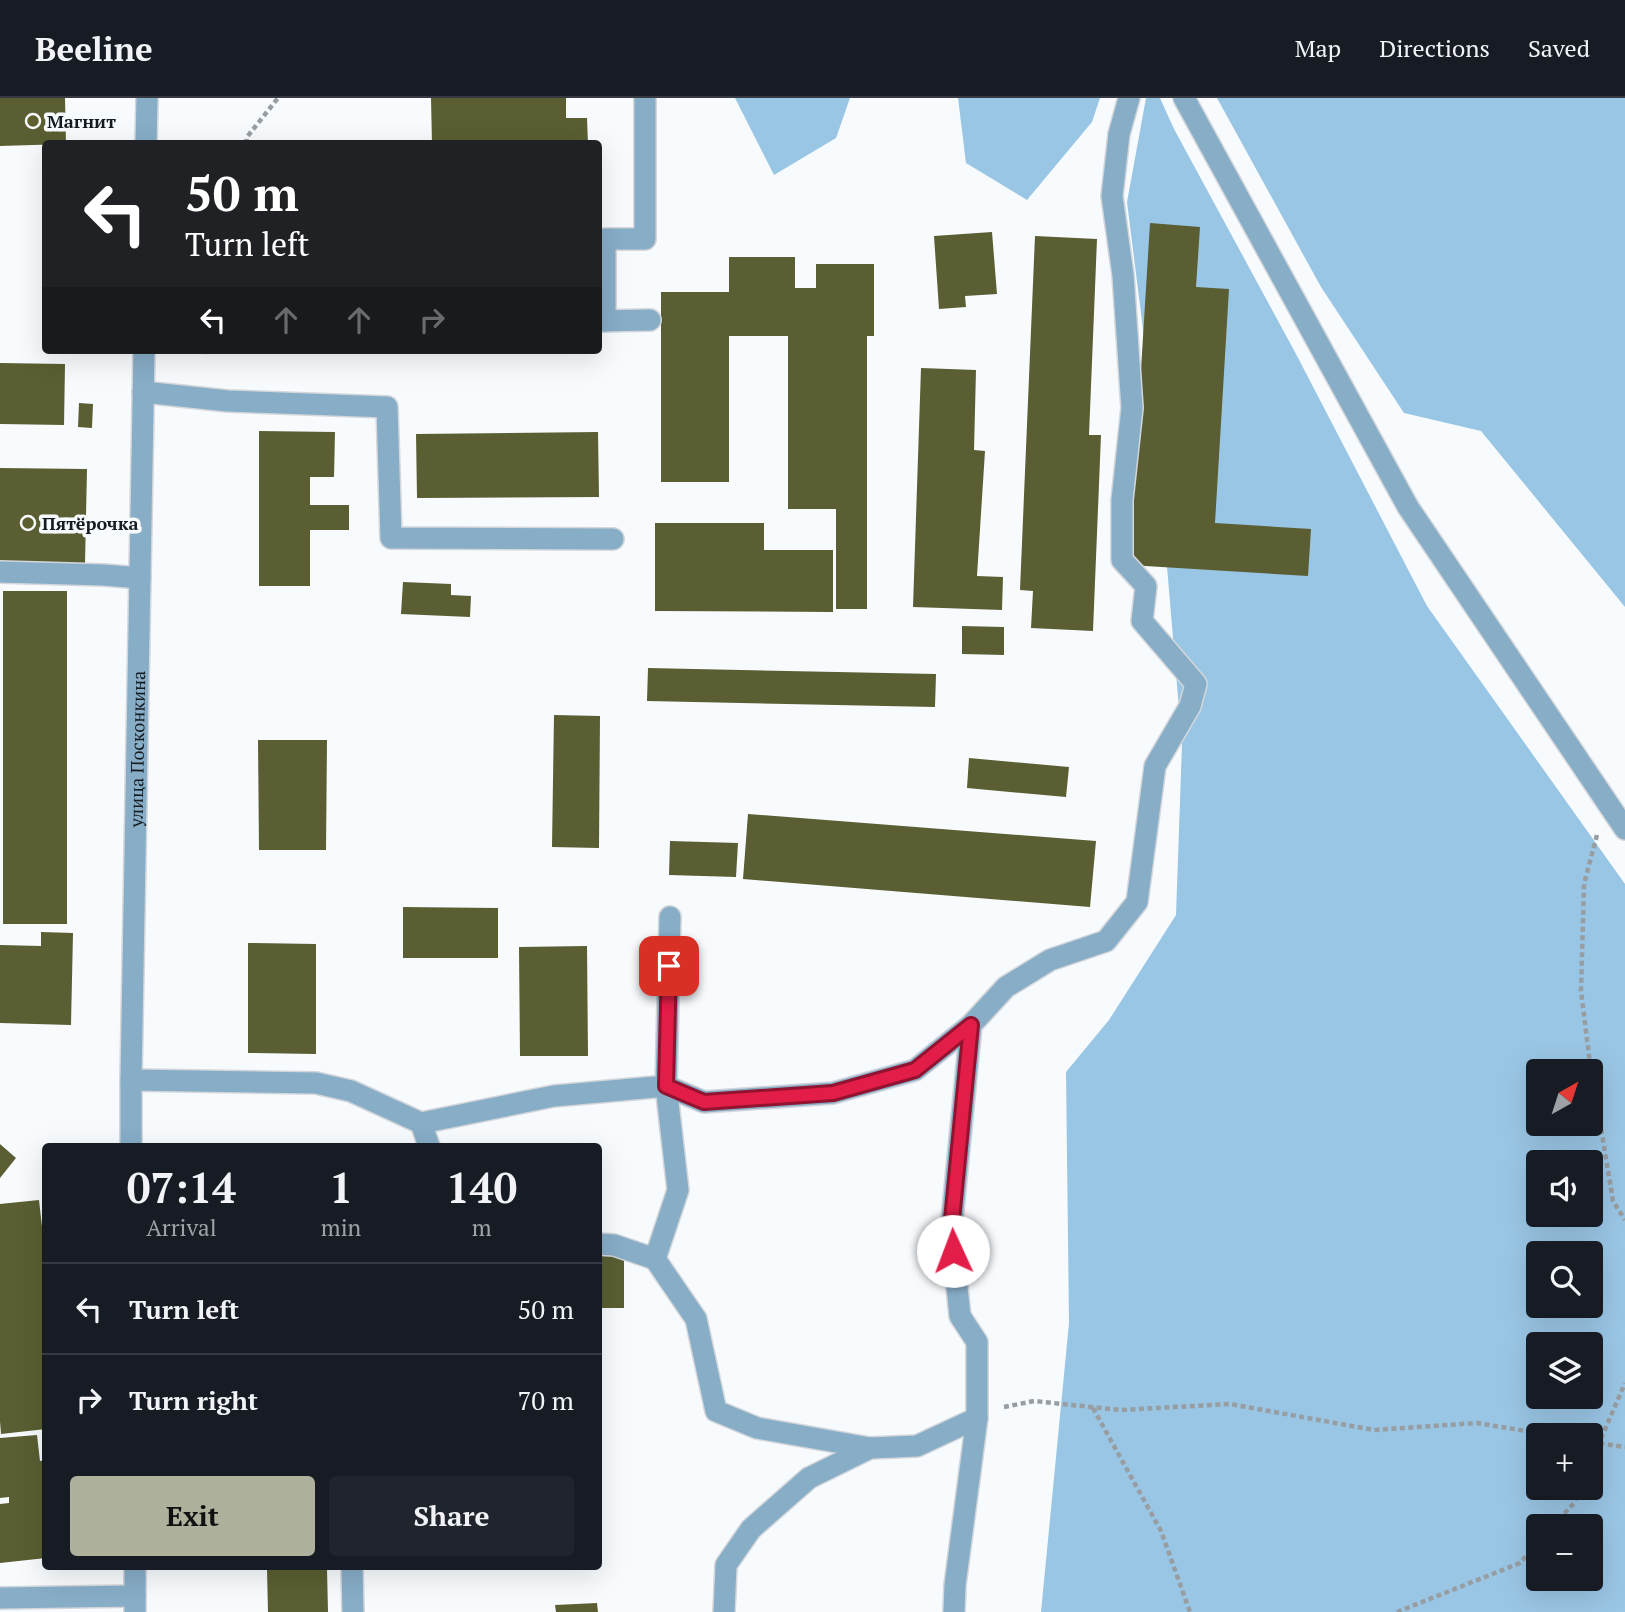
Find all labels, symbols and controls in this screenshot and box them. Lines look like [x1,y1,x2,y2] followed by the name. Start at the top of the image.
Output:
[35,27,153,70] text: Beeline
[1295,32,1341,64] text: Map
[1379,32,1490,64] text: Directions
[1528,32,1590,64] text: Saved
[47,109,116,133] place label: Магнит
[25,113,41,129] marker: Магнит
[185,160,299,225] text: 50 m
[70,168,161,259] icon: left
[185,223,309,265] text: Turn left
[194,301,232,339] icon: left
[267,301,305,339] icon: ahead
[340,301,378,339] icon: ahead
[413,301,451,339] icon: right
[42,511,138,535] place label: Пятёрочка
[20,515,36,531] marker: Пятёрочка
[123,670,150,829] street label: улица Посконкина
[639,936,699,996] pin
[650,947,688,985] icon: arrive
[1526,1059,1603,1136] north arrow
[1526,1059,1603,1591] map controls
[1526,1150,1603,1227] button: sound
[127,1159,236,1215] text: 07:14
[329,1159,353,1215] text: 1
[446,1159,517,1215] text: 140
[146,1212,217,1243] text: Arrival
[321,1212,361,1243] text: min
[472,1212,492,1243] text: m
[916,1214,990,1288] position arrow
[1526,1241,1603,1318] button: search
[70,1290,108,1328] icon: left
[129,1292,239,1326] text: Turn left
[518,1292,574,1326] text: 50 m
[1526,1332,1603,1409] button: layers
[70,1381,108,1419] icon: right
[129,1383,258,1417] text: Turn right
[518,1383,574,1417] text: 70 m
[1526,1423,1603,1500] button: +
[70,1476,315,1556] button: Exit
[329,1476,574,1556] button: Share
[1526,1514,1603,1591] button: −

